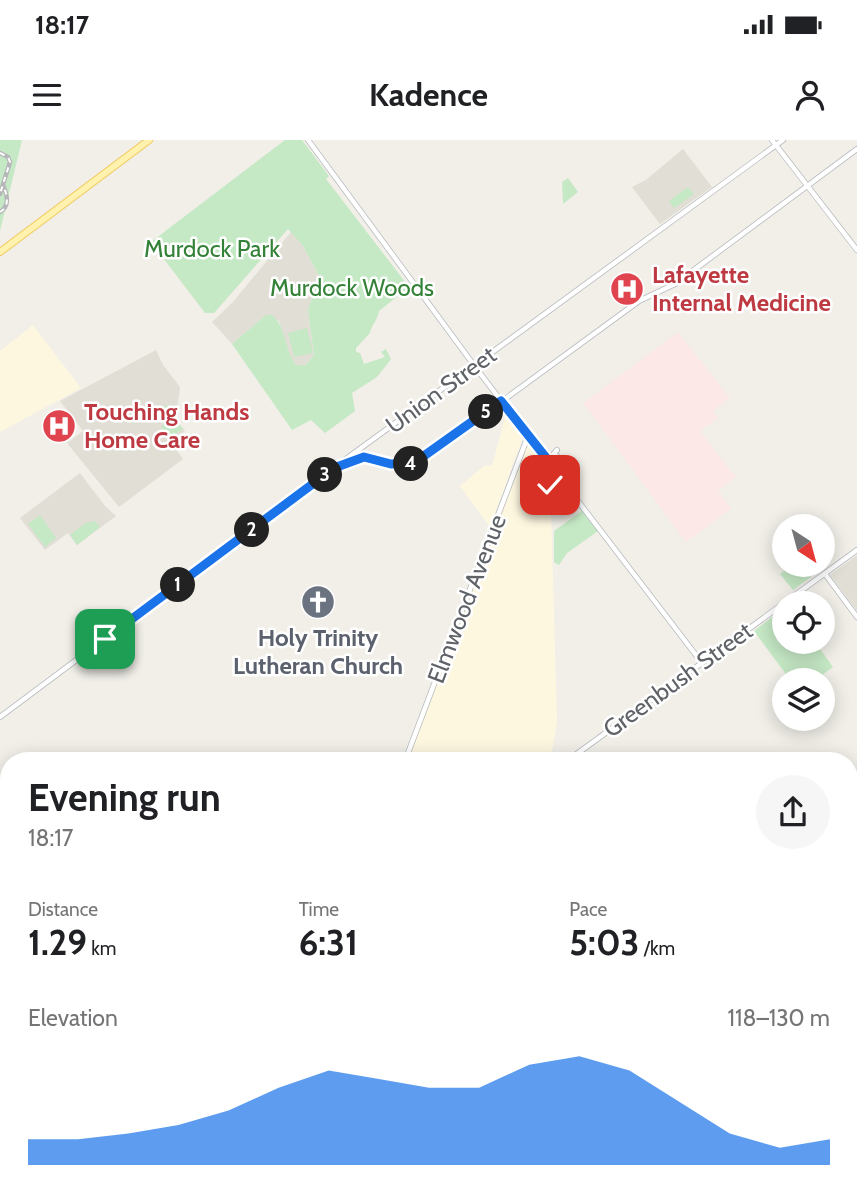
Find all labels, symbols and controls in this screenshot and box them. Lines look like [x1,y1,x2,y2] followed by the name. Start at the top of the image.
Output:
[35,9,89,41] text: 18:17
[369,75,488,114] text: Kadence
[28,76,66,114] icon: menu
[791,76,829,114] icon: person
[144,234,280,263] park label: Murdock Park
[652,260,831,317] place label: Lafayette Internal Medicine
[608,270,646,308] hospital icon: Lafayette Internal Medicine
[270,273,434,302] park label: Murdock Woods
[380,340,501,439] street label: Union Street
[468,394,504,430] pin: 5
[84,397,249,454] place label: Touching Hands Home Care
[480,400,491,423] text: 5
[40,407,78,445] hospital icon: Touching Hands Home Care
[394,446,428,482] pin: 4
[405,452,416,475] text: 4
[520,455,580,515] pin
[308,458,342,492] pin: 3
[319,463,330,486] text: 3
[531,466,569,504] icon: check
[421,510,512,687] street label: Elmwood Avenue
[234,512,270,548] pin: 2
[772,514,835,578] north arrow
[772,514,835,731] map controls
[246,518,257,541] text: 2
[160,568,196,602] pin: 1
[174,573,181,596] text: 1
[299,583,337,621] church icon: Holy Trinity Lutheran Church
[772,591,835,654] button: locate
[75,609,135,669] pin
[598,616,758,743] street label: Greenbush Street
[86,620,124,658] icon: arrive
[233,623,403,680] place label: Holy Trinity Lutheran Church
[772,668,835,731] button: layers
[28,774,221,821] text: Evening run
[756,775,830,849] button: share
[28,824,73,852] text: 18:17
[28,898,98,921] text: Distance
[299,898,339,921] text: Time
[569,898,607,921] text: Pace
[28,921,87,964] text: 1.29
[299,921,358,964] text: 6:31
[569,921,639,964] text: 5:03
[87,937,116,960] text: km
[639,937,675,960] text: /km
[28,1004,118,1032] text: Elevation
[728,1004,830,1032] text: 118–130 m

